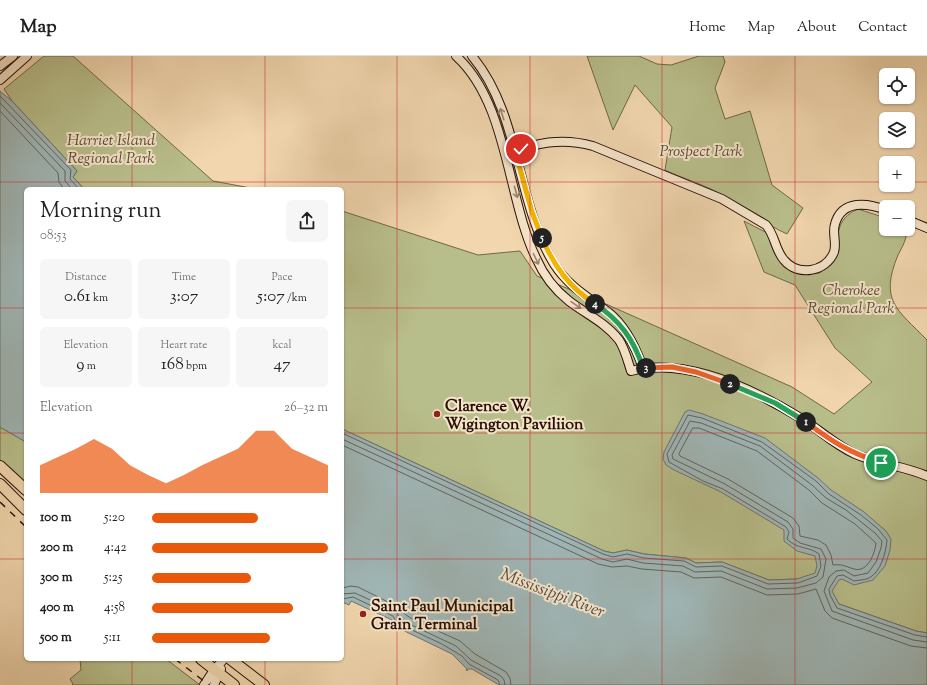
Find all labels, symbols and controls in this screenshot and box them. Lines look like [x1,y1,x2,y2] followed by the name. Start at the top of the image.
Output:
[20,14,57,41] text: Map
[689,18,726,38] text: Home
[748,18,775,38] text: Map
[797,18,836,38] text: About
[858,18,907,38] text: Contact
[879,68,915,236] map controls
[879,68,915,104] button: locate
[498,108,506,120] one-way arrow
[879,112,915,148] button: layers
[67,130,155,171] park label: Harriet Island Regional Park
[504,132,538,166] pin
[510,138,532,160] icon: check
[660,141,742,164] park label: Prospect Park
[879,156,915,192] button: +
[513,185,520,198] one-way arrow
[40,196,162,228] text: Morning run
[286,200,328,242] button: share
[879,200,915,236] button: −
[40,227,66,245] text: 08:53
[532,228,552,248] pin: 5
[540,230,544,246] text: 5
[533,252,540,264] one-way arrow
[65,269,107,285] text: Distance
[172,269,196,285] text: Time
[271,269,293,285] text: Pace
[808,280,894,321] park label: Cherokee Regional Park
[64,285,91,309] text: 0.61
[170,285,198,309] text: 3:07
[257,285,285,309] text: 5:07
[91,290,108,306] text: km
[285,290,307,306] text: /km
[585,294,605,314] pin: 4
[592,296,598,312] text: 4
[570,301,581,309] one-way arrow
[64,337,108,353] text: Elevation
[161,337,207,353] text: Heart rate
[273,337,291,353] text: kcal
[76,353,84,377] text: 9
[161,353,184,377] text: 168
[273,353,291,377] text: 47
[84,358,96,374] text: m
[184,358,207,374] text: bpm
[636,358,656,378] pin: 3
[644,360,648,376] text: 3
[720,374,740,394] pin: 2
[727,376,733,392] text: 2
[445,396,584,437] place label: Clarence W. Wigington Paviliion
[40,399,93,417] text: Elevation
[284,399,328,417] text: 26–32 m
[432,409,442,419] marker: Clarence W. Wigington Paviliion
[796,412,816,432] pin: 1
[804,414,808,430] text: 1
[864,446,898,480] pin
[870,452,892,474] icon: arrive
[40,509,72,527] text: 100 m
[104,509,125,527] text: 5:20
[40,539,73,557] text: 200 m
[104,539,127,557] text: 4:42
[497,563,608,625] water label: Mississippi River
[40,569,72,587] text: 300 m
[104,569,122,587] text: 5:25
[371,596,514,637] place label: Saint Paul Municipal Grain Terminal
[40,599,74,617] text: 400 m
[104,599,125,617] text: 4:58
[358,609,368,619] marker: Saint Paul Municipal Grain Terminal
[40,629,72,647] text: 500 m
[104,629,121,647] text: 5:11

